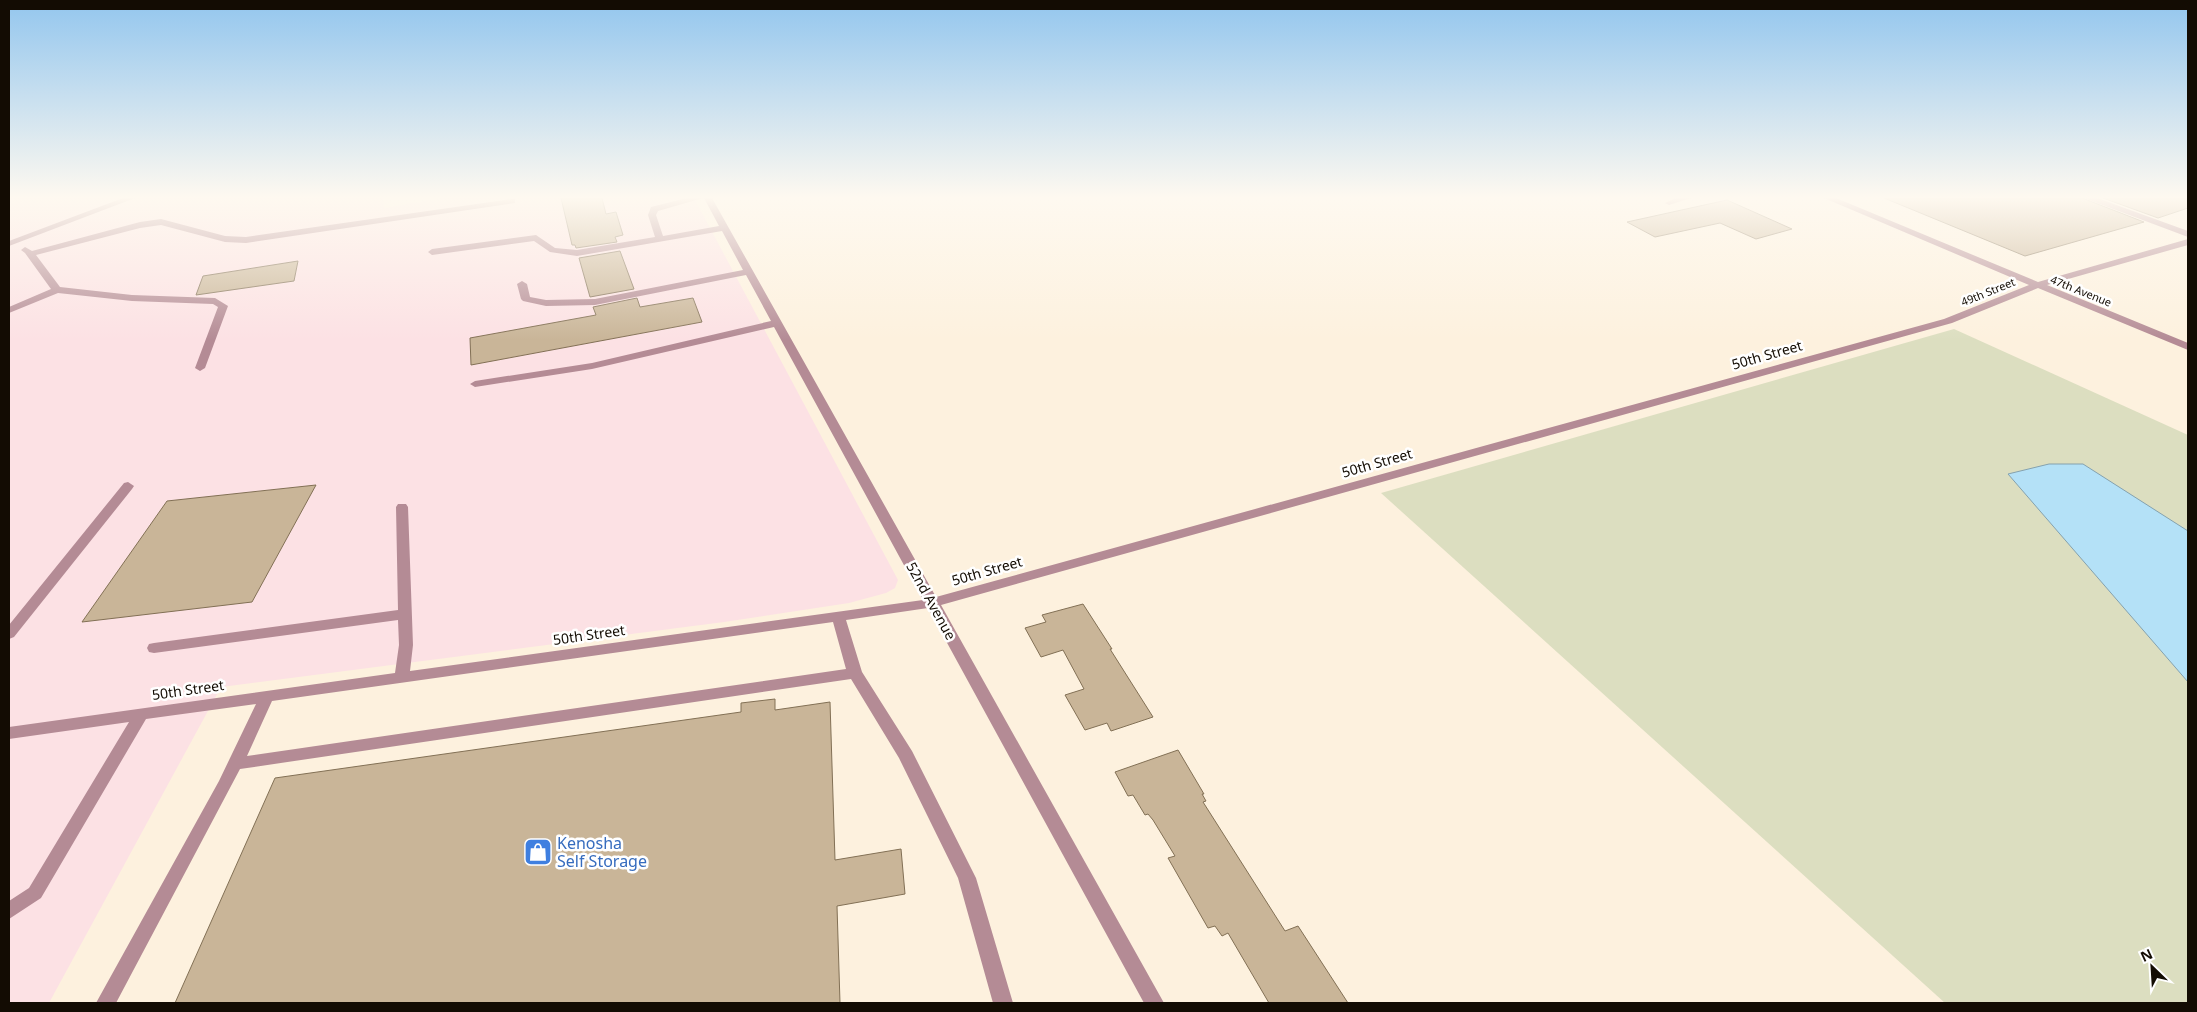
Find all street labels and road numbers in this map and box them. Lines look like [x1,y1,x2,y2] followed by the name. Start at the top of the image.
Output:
[2048,271,2114,310] street label: 47th Avenue
[1959,274,2017,309] street label: 49th Street
[1729,335,1804,374] street label: 50th Street
[1339,443,1414,482] street label: 50th Street
[949,551,1024,590] street label: 50th Street
[902,559,961,643] street label: 52nd Avenue
[552,620,626,649] street label: 50th Street
[151,675,225,704] street label: 50th Street

